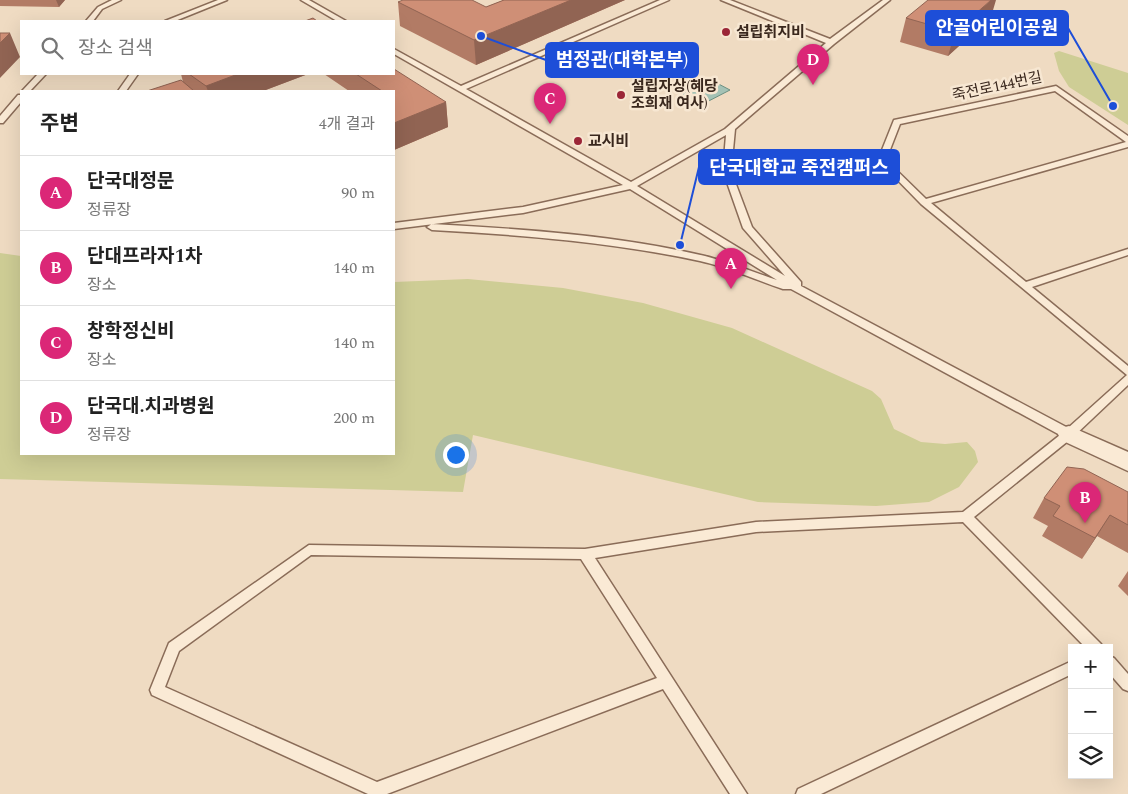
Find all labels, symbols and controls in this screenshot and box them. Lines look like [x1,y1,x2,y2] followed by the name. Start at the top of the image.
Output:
[926,11,1068,45] callout: 안골어린이공원
[936,14,1058,43] text: 안골어린이공원
[20,20,395,75] search box
[736,21,805,44] place label: 설립취지비
[720,26,732,38] marker: 설립취지비
[38,34,66,62] icon: search
[78,34,153,63] text: 장소 검색
[546,43,698,77] callout: 범정관(대학본부)
[797,44,829,85] pin: D
[556,46,688,75] text: 범정관(대학본부)
[950,66,1044,107] street label: 죽전로144번길
[631,75,718,115] place label: 설립자상(혜당 조희재 여사)
[534,83,566,124] pin: C
[615,89,627,101] marker: 설립자상(혜당 조희재 여사)
[40,108,79,140] text: 주변
[319,112,375,136] text: 4개 결과
[588,130,629,153] place label: 교시비
[572,135,584,147] marker: 교시비
[699,150,899,184] callout: 단국대학교 죽전캠퍼스
[709,154,889,183] text: 단국대학교 죽전캠퍼스
[87,167,174,196] text: 단국대정문
[50,181,62,205] text: A
[341,181,375,205] text: 90 m
[87,198,131,222] text: 정류장
[87,242,203,271] text: 단대프라자1차
[715,248,747,289] pin: A
[50,256,62,280] text: B
[333,256,375,280] text: 140 m
[87,273,116,297] text: 장소
[87,317,174,346] text: 창학정신비
[50,331,62,355] text: C
[333,331,375,355] text: 140 m
[87,348,116,372] text: 장소
[87,392,214,421] text: 단국대.치과병원
[50,406,62,430] text: D
[333,406,375,430] text: 200 m
[87,423,131,447] text: 정류장
[443,442,469,468] your location
[1069,482,1101,523] pin: B
[1068,644,1113,779] map controls
[1068,644,1113,689] button: +
[1068,689,1113,734] button: −
[1068,734,1113,779] button: layers

